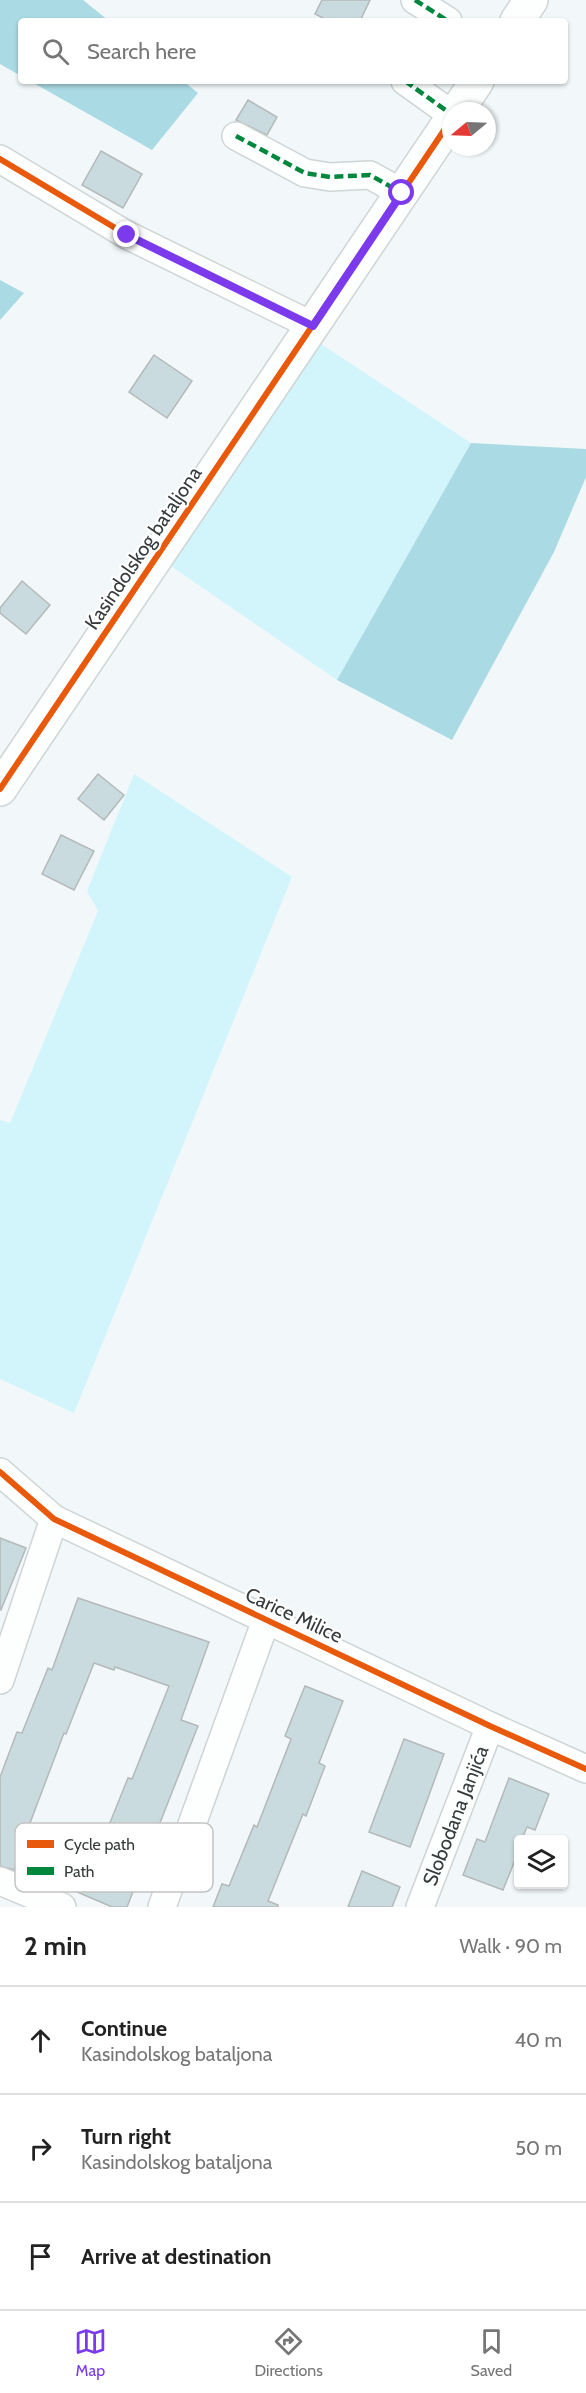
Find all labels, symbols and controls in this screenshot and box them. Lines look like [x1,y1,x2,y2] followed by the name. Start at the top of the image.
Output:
[18,18,568,84] search box
[39,35,72,68] icon: search
[87,38,196,65] text: Search here
[442,102,496,156] north arrow
[388,179,414,205] route start
[113,221,139,247] route end
[80,462,207,634] street label: Kasindolskog bataljona
[242,1582,346,1648] street label: Carice Milice
[417,1742,493,1889] street label: Slobodana Janjića
[15,1823,213,1892] legend
[64,1835,135,1854] text: Cycle path
[514,1835,568,1889] map controls
[514,1835,568,1889] button: layers
[64,1862,95,1881] text: Path
[24,1930,87,1962] text: 2 min
[459,1934,562,1958] text: Walk · 90 m
[81,2015,167,2042] text: Continue
[24,2024,57,2057] icon: ahead
[514,2028,562,2052] text: 40 m
[81,2042,272,2066] text: Kasindolskog bataljona
[81,2123,171,2150] text: Turn right
[24,2132,57,2165] icon: right
[515,2136,562,2160] text: 50 m
[81,2150,272,2174] text: Kasindolskog bataljona
[24,2240,57,2273] icon: arrive
[81,2243,271,2270] text: Arrive at destination
[74,2325,107,2380] tab: Map
[255,2325,323,2380] tab: Directions
[471,2325,512,2380] tab: Saved

